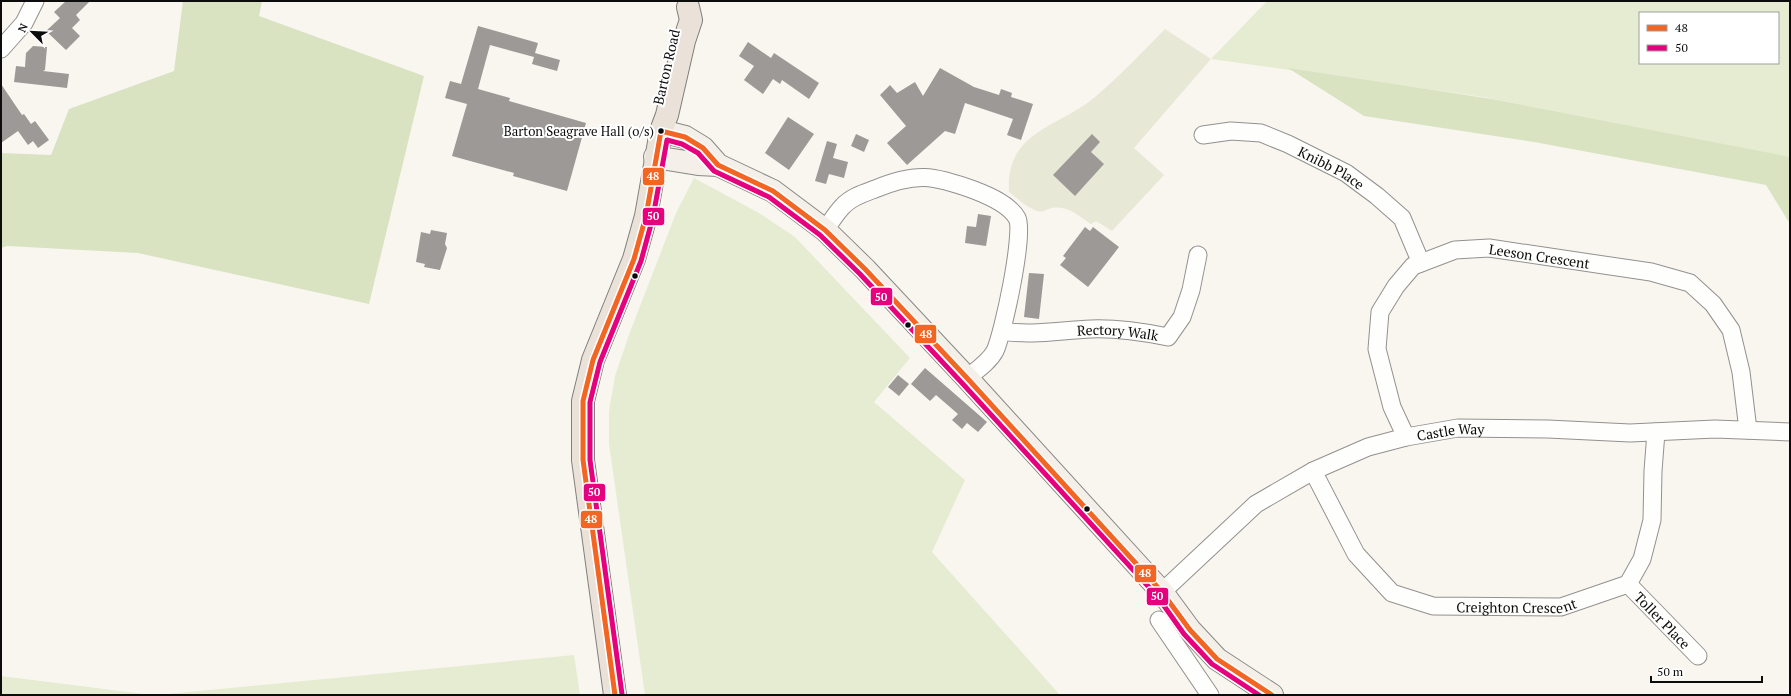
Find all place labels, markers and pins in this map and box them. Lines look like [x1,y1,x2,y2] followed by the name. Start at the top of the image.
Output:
[504,122,654,140] place label: Barton Seagrave Hall (o/s)
[656,126,666,136] marker: Barton Seagrave Hall (o/s)
[630,271,640,281] unlabelled marker
[903,320,913,330] unlabelled marker
[1082,504,1092,514] unlabelled marker

